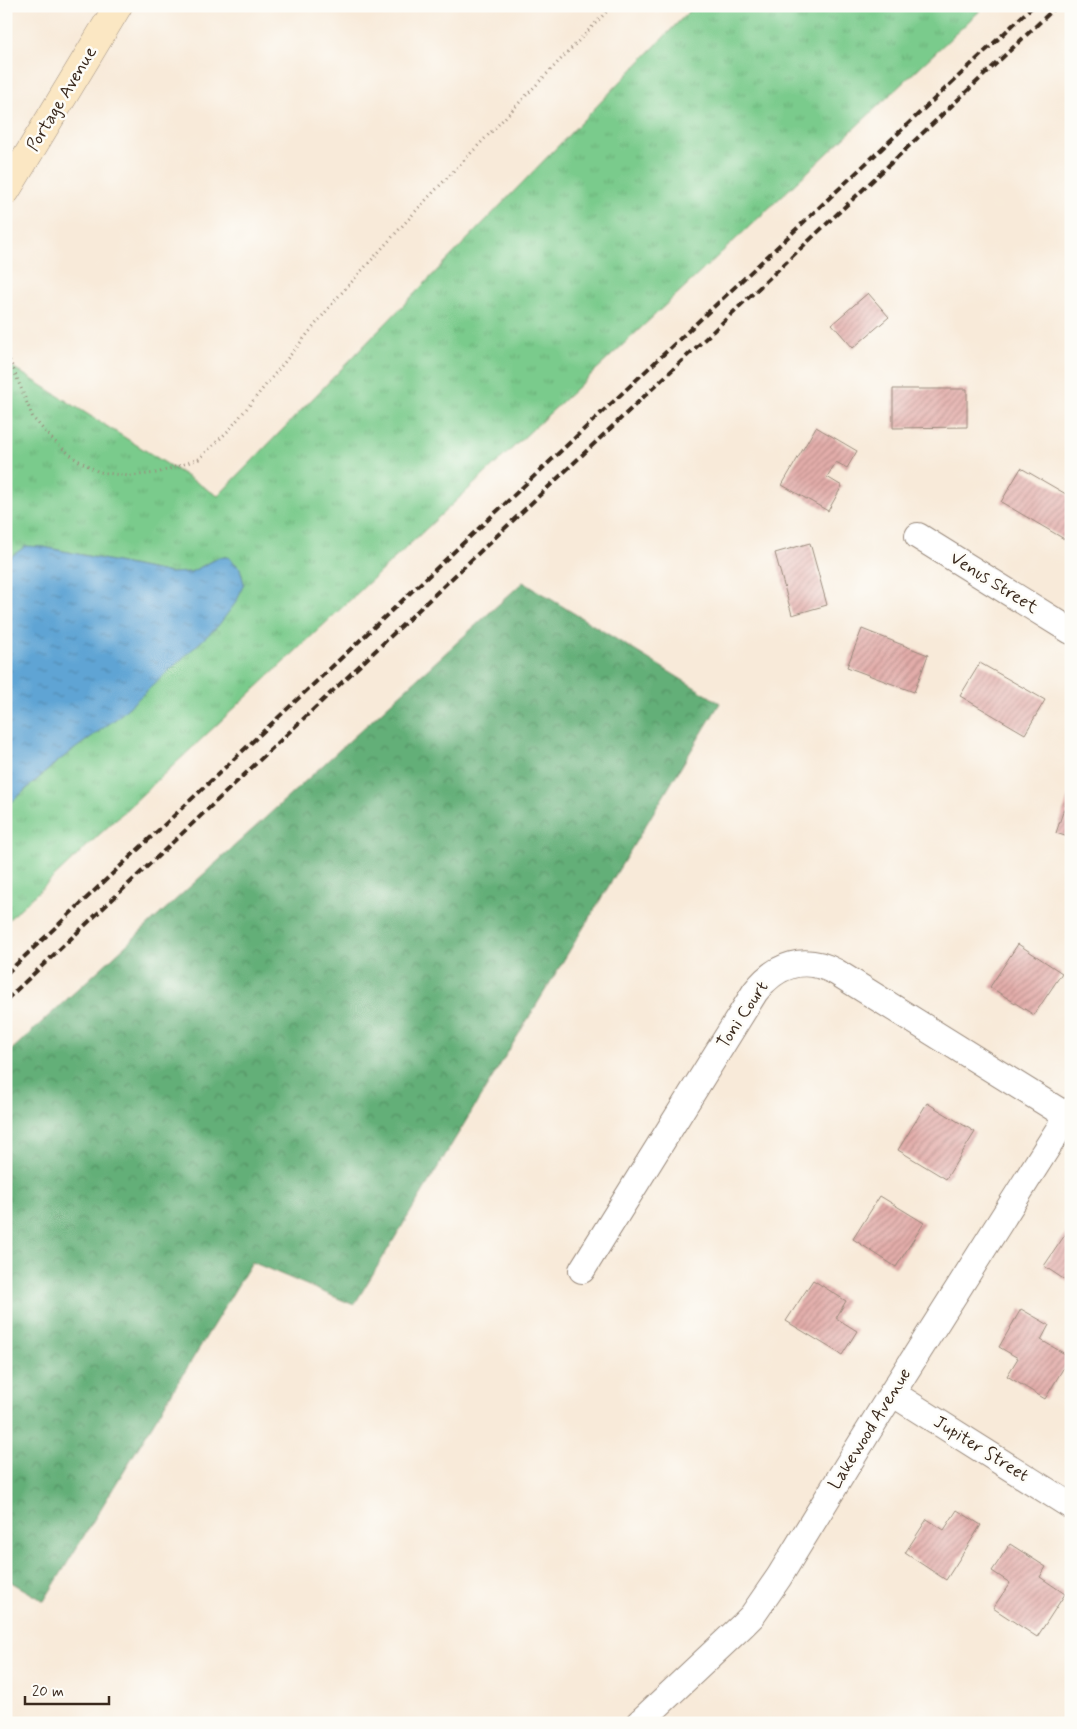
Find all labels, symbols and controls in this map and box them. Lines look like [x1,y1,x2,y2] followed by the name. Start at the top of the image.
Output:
[21,42,103,156] street label: Portage Avenue
[945,546,1043,620] street label: Venus Street
[712,976,775,1054] street label: Toni Court
[823,1364,917,1494] street label: Lakewood Avenue
[929,1410,1033,1488] street label: Jupiter Street
[25,1674,109,1706] scale bar
[32,1682,64,1702] text: 20 m

